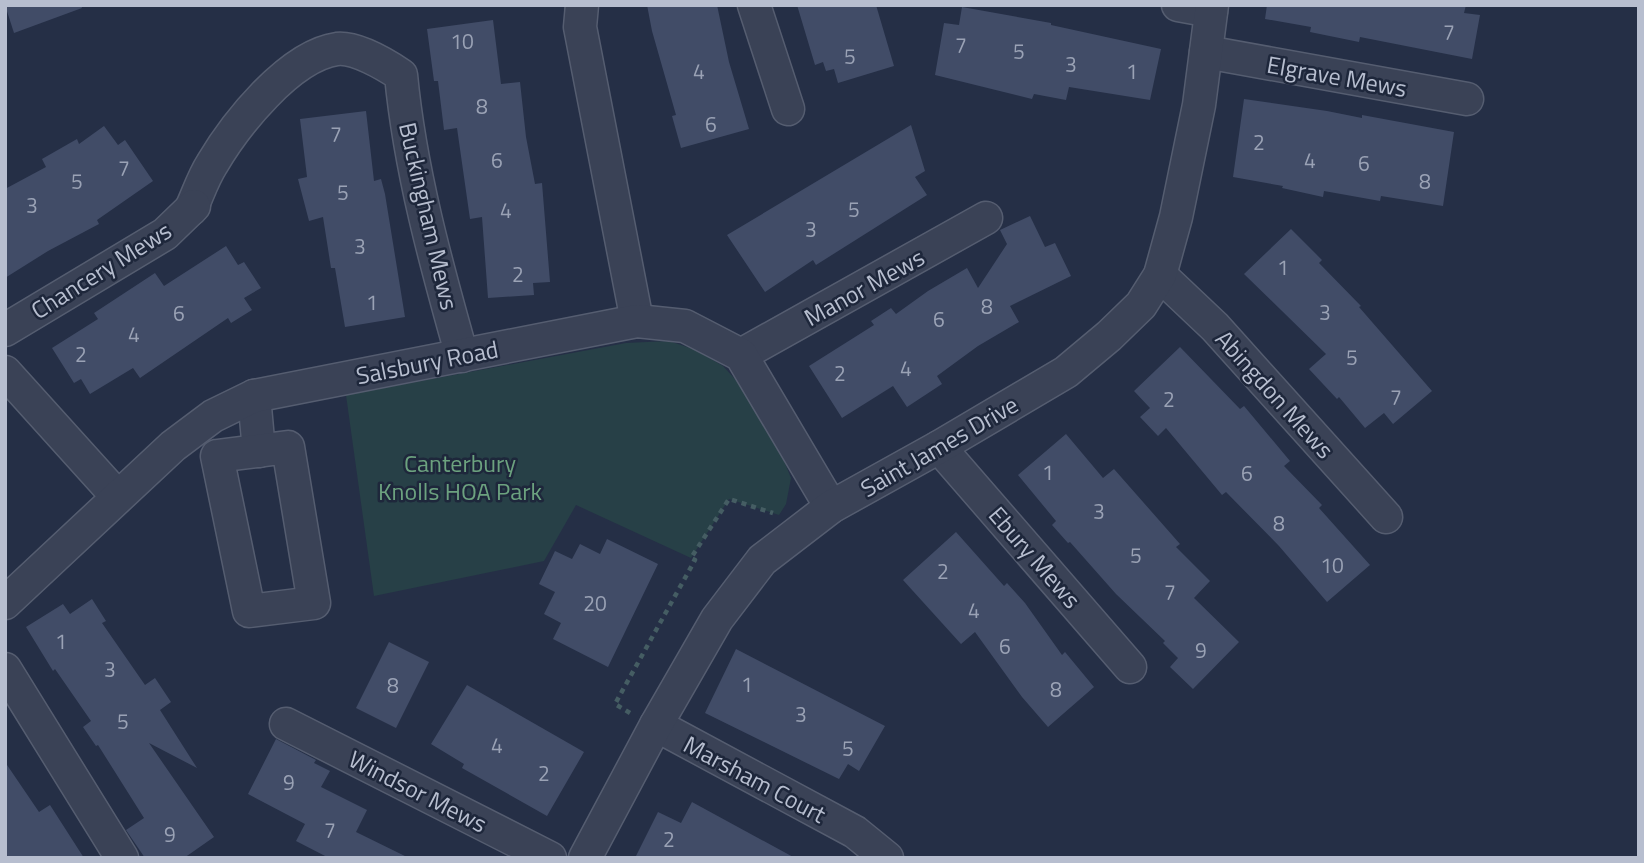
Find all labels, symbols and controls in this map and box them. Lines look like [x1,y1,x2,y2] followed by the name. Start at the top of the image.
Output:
[1443,16,1455,48] house number: 7
[450,25,474,57] house number: 10
[955,29,967,61] house number: 7
[1013,35,1025,67] house number: 5
[844,40,856,72] house number: 5
[1264,46,1410,106] street label: Elgrave Mews
[1065,48,1077,80] house number: 3
[693,55,705,87] house number: 4
[1126,55,1138,87] house number: 1
[476,90,488,122] house number: 8
[705,108,717,140] house number: 6
[330,118,342,150] house number: 7
[390,119,468,313] street label: Buckingham Mews
[1253,126,1265,158] house number: 2
[491,144,503,176] house number: 6
[1304,144,1316,176] house number: 4
[1358,147,1370,179] house number: 6
[118,152,130,184] house number: 7
[71,165,83,197] house number: 5
[1419,165,1431,197] house number: 8
[337,176,349,208] house number: 5
[26,189,38,221] house number: 3
[848,193,860,225] house number: 5
[500,194,512,226] house number: 4
[24,212,178,328] street label: Chancery Mews
[805,213,817,245] house number: 3
[354,230,366,262] house number: 3
[797,239,931,335] street label: Manor Mews
[1277,251,1289,283] house number: 1
[512,258,524,290] house number: 2
[366,286,378,318] house number: 1
[981,290,993,322] house number: 8
[1319,296,1331,328] house number: 3
[173,297,185,329] house number: 6
[933,303,945,335] house number: 6
[128,318,140,350] house number: 4
[1207,322,1343,466] street label: Abingdon Mews
[353,331,501,393] street label: Salsbury Road
[75,338,87,370] house number: 2
[1346,341,1358,373] house number: 5
[900,352,912,384] house number: 4
[834,357,846,389] house number: 2
[1390,381,1402,413] house number: 7
[1163,383,1175,415] house number: 2
[853,386,1025,506] street label: Saint James Drive
[378,445,542,509] park label: Canterbury Knolls HOA Park
[1042,456,1054,488] house number: 1
[1241,457,1253,489] house number: 6
[1093,495,1105,527] house number: 3
[980,498,1090,616] street label: Ebury Mews
[1273,507,1285,539] house number: 8
[1130,539,1142,571] house number: 5
[1320,549,1344,581] house number: 10
[937,555,949,587] house number: 2
[1164,576,1176,608] house number: 7
[583,587,607,619] house number: 20
[968,594,980,626] house number: 4
[55,625,67,657] house number: 1
[999,630,1011,662] house number: 6
[1195,634,1207,666] house number: 9
[104,653,116,685] house number: 3
[741,668,753,700] house number: 1
[387,669,399,701] house number: 8
[1050,673,1062,705] house number: 8
[795,698,807,730] house number: 3
[117,705,129,737] house number: 5
[677,726,833,832] street label: Marsham Court
[491,729,503,761] house number: 4
[842,732,854,764] house number: 5
[343,741,493,841] street label: Windsor Mews
[538,757,550,789] house number: 2
[283,766,295,798] house number: 9
[324,814,336,846] house number: 7
[164,818,176,850] house number: 9
[663,823,675,855] house number: 2

